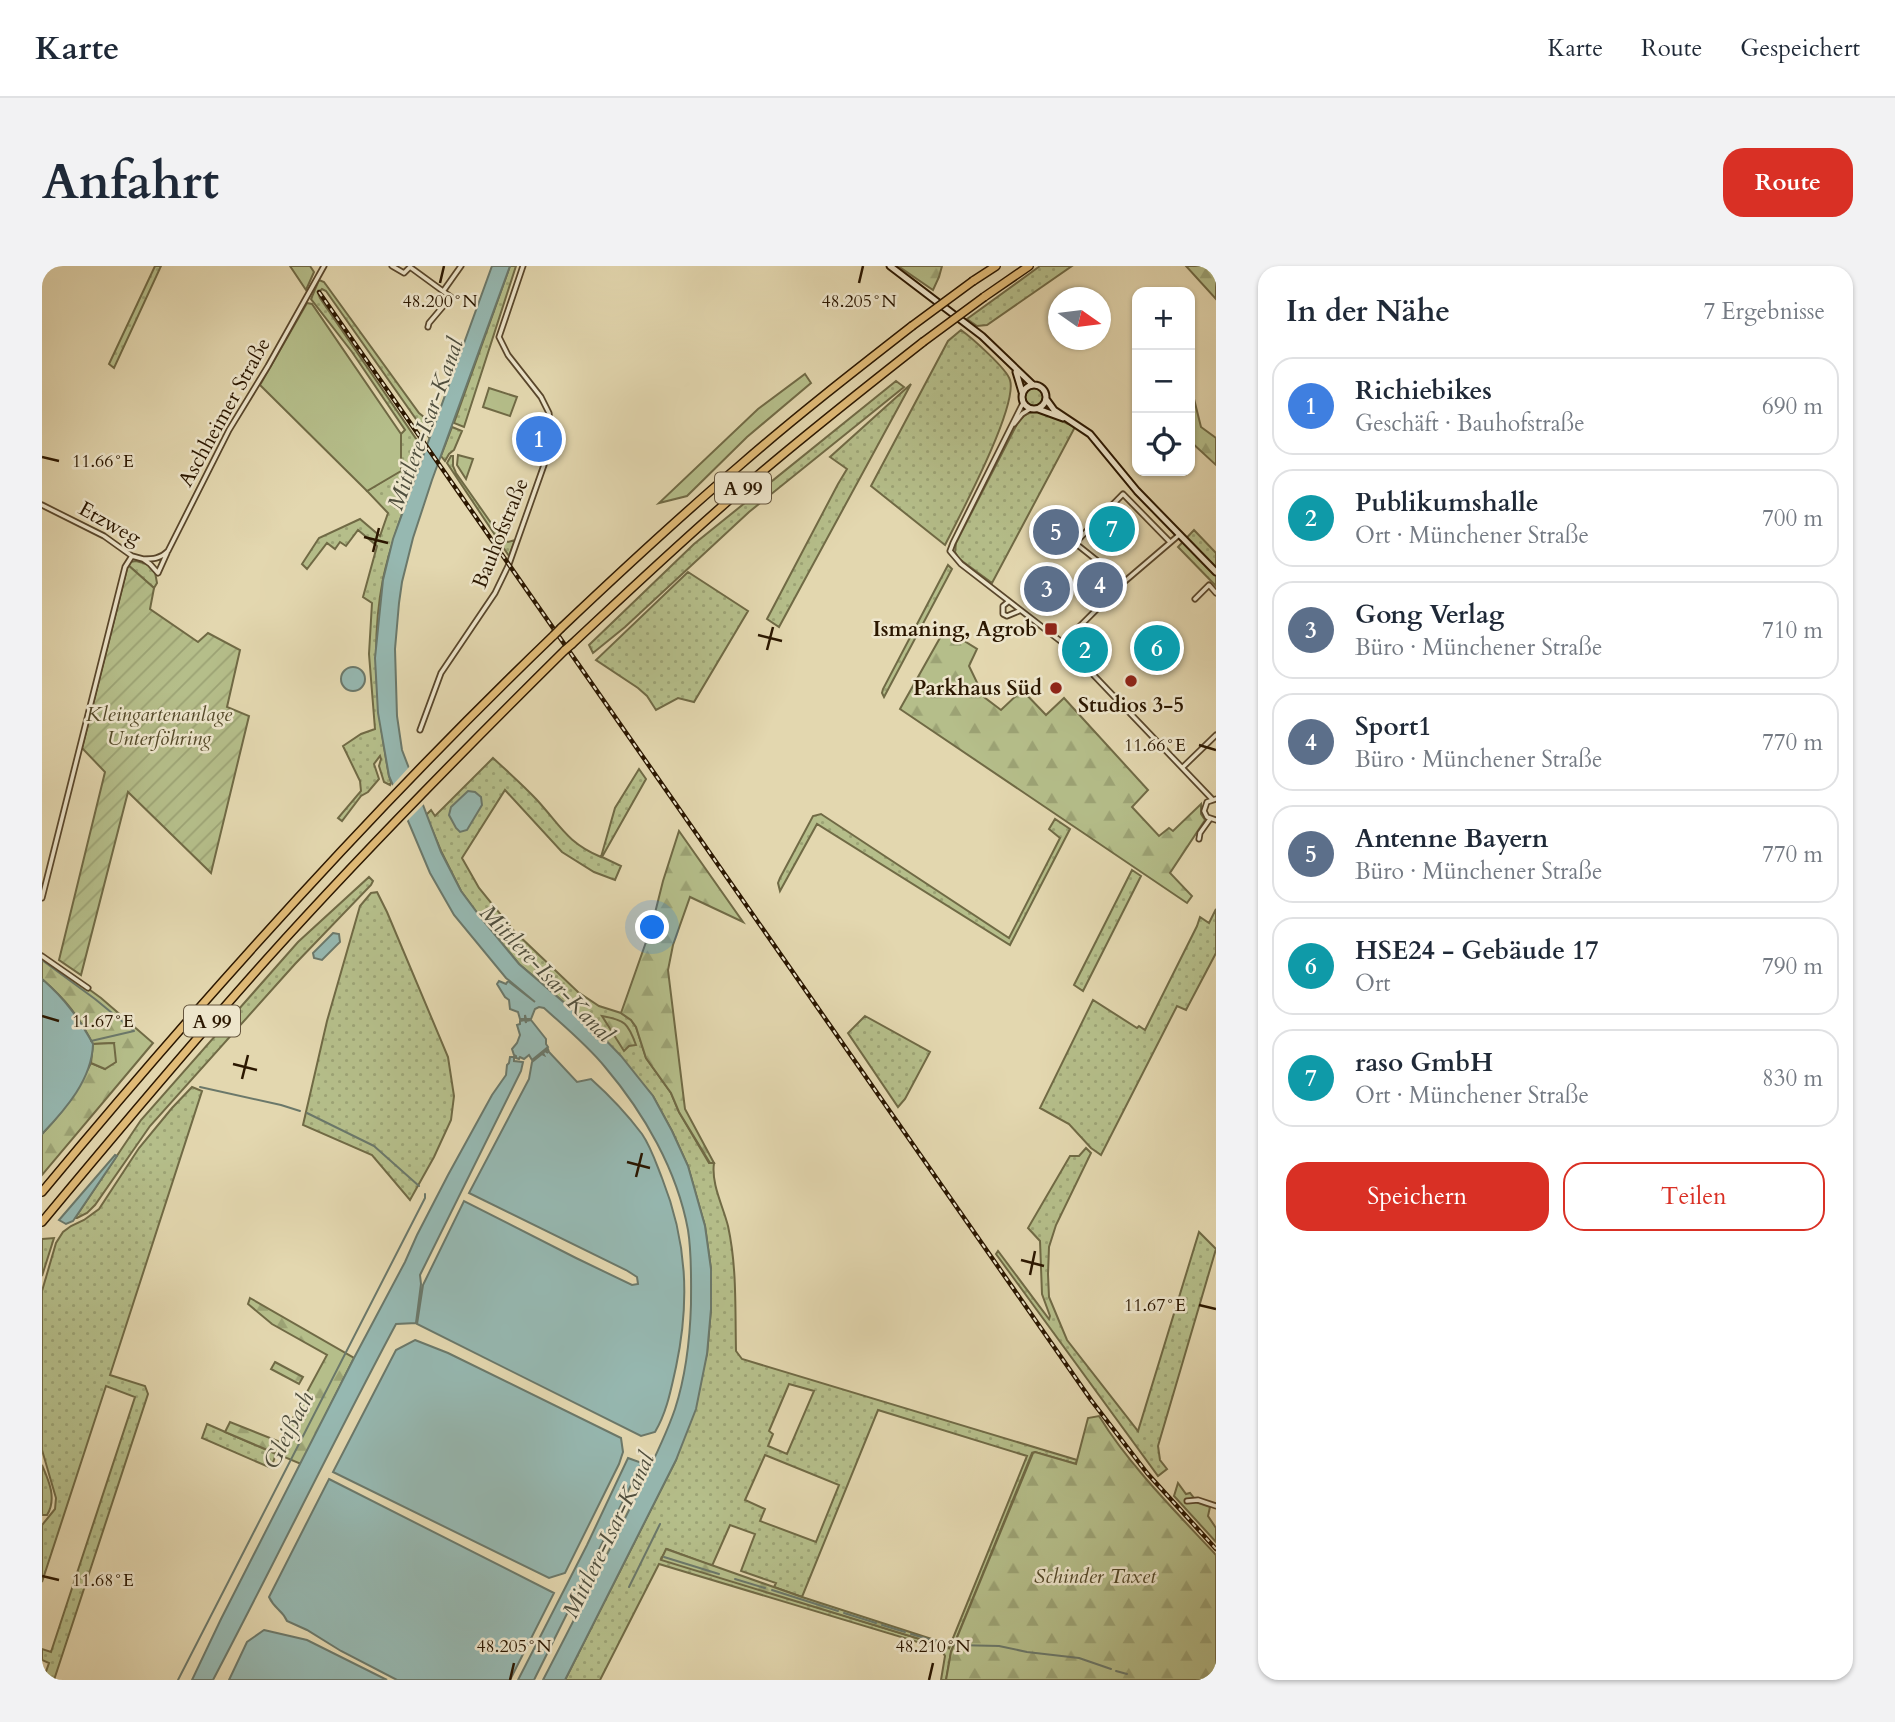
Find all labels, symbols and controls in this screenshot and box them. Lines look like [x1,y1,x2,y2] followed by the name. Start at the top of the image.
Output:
[35,26,119,71] text: Karte
[1548,32,1603,65] text: Karte
[1641,32,1702,65] text: Route
[1740,32,1860,65] text: Gespeichert
[1723,148,1853,217] button: Route
[42,149,219,216] text: Anfahrt
[1048,287,1111,350] north arrow
[1132,287,1195,476] map controls
[1132,287,1195,350] button: +
[402,289,478,314] text: 48.200°N
[821,289,897,314] text: 48.205°N
[1286,291,1450,332] text: In der Nähe
[1703,296,1825,327] text: 7 Ergebnisse
[171,332,277,492] street label: Aschheimer Straße
[380,333,471,514] water label: Mittlere-Isar-Kanal
[1132,350,1195,413] button: −
[1355,373,1492,408] text: Richiebikes
[1305,391,1317,422] text: 1
[1762,391,1823,422] text: 690 m
[1355,408,1585,439] text: Geschäft · Bauhofstraße
[516,413,562,465] pin: 1
[1132,413,1195,476] button: locate
[72,449,134,474] text: 11.66°E
[715,472,771,504] road number: A 99
[465,474,536,593] street label: Bauhofstraße
[1355,485,1539,520] text: Publikumshalle
[73,494,146,553] street label: Etzweg
[1089,503,1135,555] pin: 7
[1305,503,1317,534] text: 2
[1762,503,1823,534] text: 700 m
[1033,506,1079,558] pin: 5
[1355,520,1589,551] text: Ort · Münchener Straße
[1077,559,1123,611] pin: 4
[1024,563,1070,615] pin: 3
[1355,597,1504,632] text: Gong Verlag
[873,615,1037,644] place label: Ismaning, Agrob
[1305,615,1317,646] text: 3
[1762,615,1823,646] text: 710 m
[1043,621,1059,637] marker: Ismaning, Agrob
[1134,622,1180,674] pin: 6
[1062,624,1108,676] pin: 2
[1355,632,1603,663] text: Büro · Münchener Straße
[1123,673,1139,689] marker: Studios 3-5
[913,674,1042,703] place label: Parkhaus Süd
[1048,680,1064,696] marker: Parkhaus Süd
[1078,691,1184,720] place label: Studios 3-5
[86,700,233,753] park label: Kleingartenanlage Unterföhring
[1355,709,1431,744] text: Sport1
[1305,727,1317,758] text: 4
[1762,727,1823,758] text: 770 m
[1124,733,1186,758] text: 11.66°E
[1355,744,1603,775] text: Büro · Münchener Straße
[1355,821,1548,856] text: Antenne Bayern
[1305,839,1317,870] text: 5
[1762,839,1823,870] text: 770 m
[1355,856,1603,887] text: Büro · Münchener Straße
[473,897,621,1050] water label: Mittlere-Isar-Kanal
[635,910,669,944] your location
[1355,933,1599,968] text: HSE24 - Gebäude 17
[1305,951,1317,982] text: 6
[1762,951,1823,982] text: 790 m
[1355,968,1391,999] text: Ort
[184,1006,240,1036] road number: A 99
[72,1009,134,1034] text: 11.67°E
[1355,1045,1493,1080] text: raso GmbH
[1305,1063,1317,1094] text: 7
[1762,1063,1823,1094] text: 830 m
[1355,1080,1589,1111] text: Ort · Münchener Straße
[1286,1162,1549,1231] button: Speichern
[1563,1162,1825,1231] button: Teilen
[1124,1293,1186,1318] text: 11.67°E
[256,1386,321,1474] water label: Gleißach
[555,1446,662,1623] water label: Mittlere-Isar-Kanal
[1034,1562,1157,1591] park label: Schinder Taxet
[72,1568,134,1593] text: 11.68°E
[476,1634,552,1659] text: 48.205°N
[895,1634,971,1659] text: 48.210°N

